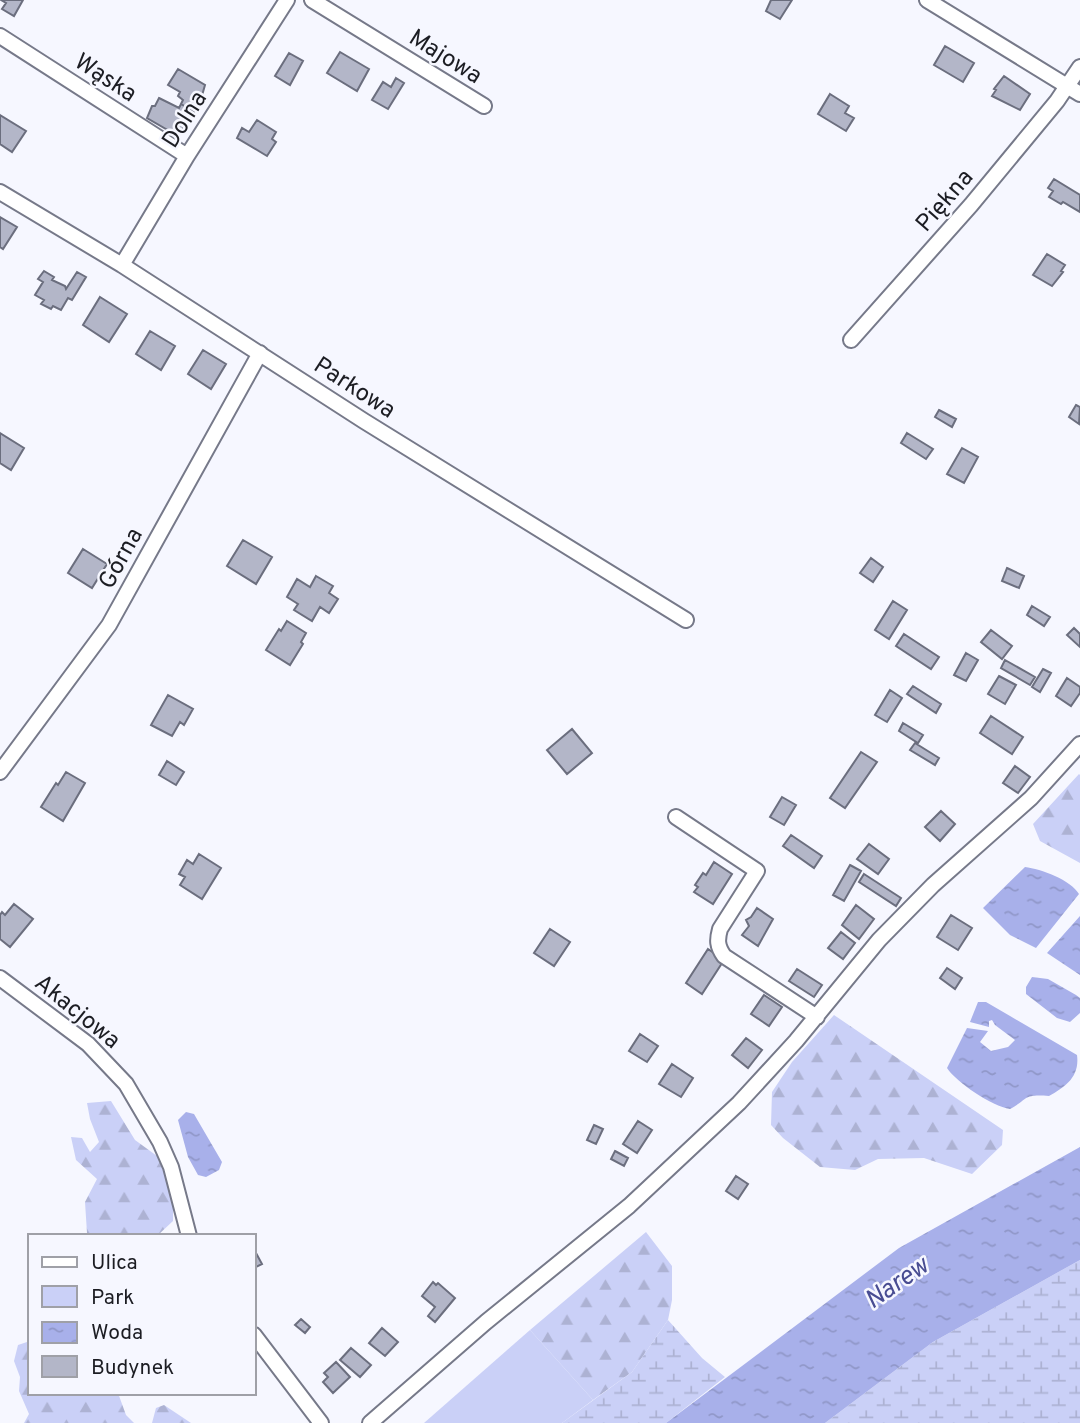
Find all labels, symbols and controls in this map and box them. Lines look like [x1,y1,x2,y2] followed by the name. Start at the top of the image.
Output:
[403,24,487,92] street label: Majowa
[68,48,142,110] street label: Wąska
[157,86,215,154] street label: Dolna
[910,164,981,239] street label: Piękna
[307,351,400,426] street label: Parkowa
[93,523,151,595] street label: Górna
[28,969,126,1056] street label: Akacjowa
[28,1234,256,1395] legend
[859,1249,938,1318] water label: Narew
[91,1250,138,1277] text: Ulica
[91,1285,134,1312] text: Park
[91,1320,143,1347] text: Woda
[91,1355,174,1382] text: Budynek

